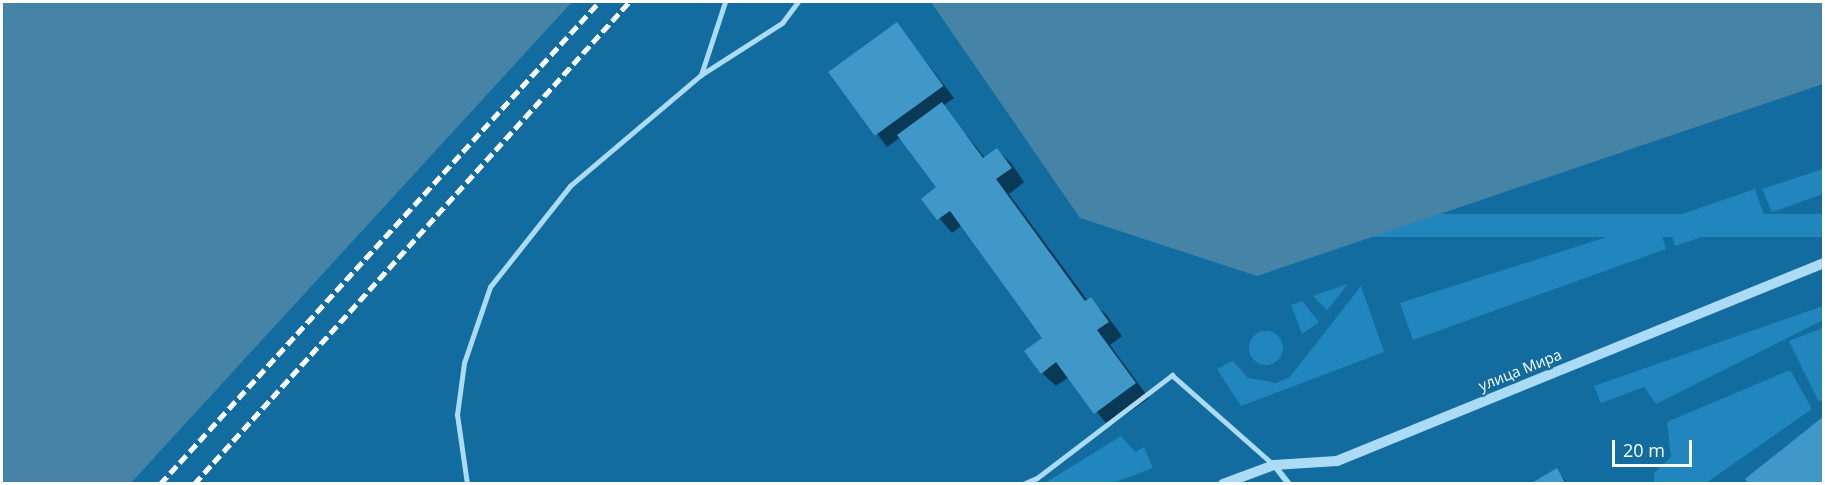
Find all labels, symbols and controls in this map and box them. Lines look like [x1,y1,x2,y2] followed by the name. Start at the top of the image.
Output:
[1476,345,1564,395] street label: улица Мира
[1615,428,1694,466] scale bar
[1623,438,1665,462] text: 20 m

